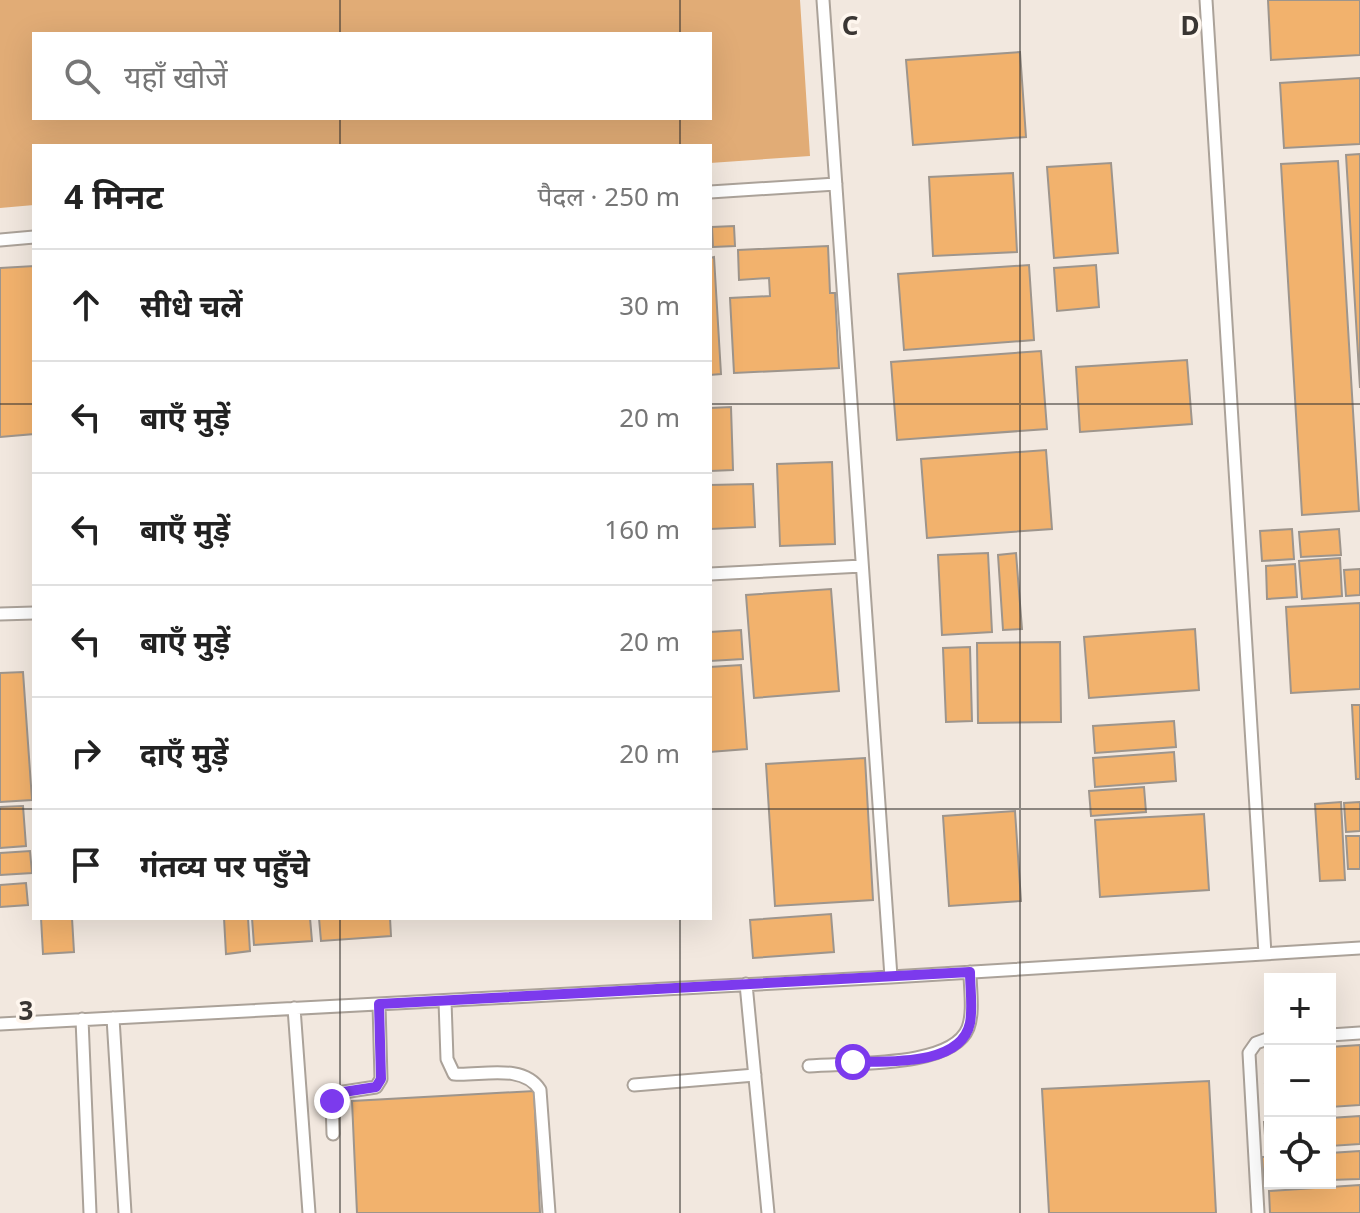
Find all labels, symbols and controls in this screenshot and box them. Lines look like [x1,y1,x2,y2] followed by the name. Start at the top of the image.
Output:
[842,7,858,43] text: C
[1180,7,1200,43] text: D
[32,32,712,120] search box
[60,54,104,98] icon: search
[124,56,227,97] text: यहाँ खोजें
[64,173,164,219] text: 4 मिनट
[538,178,680,214] text: पैदल · 250 m
[64,283,108,327] icon: ahead
[140,285,242,326] text: सीधे चलें
[619,287,680,323] text: 30 m
[64,395,108,439] icon: left
[140,397,230,438] text: बाएँ मुड़ें
[619,399,680,435] text: 20 m
[64,507,108,551] icon: left
[140,509,230,550] text: बाएँ मुड़ें
[604,511,680,547] text: 160 m
[64,619,108,663] icon: left
[140,621,230,662] text: बाएँ मुड़ें
[619,623,680,659] text: 20 m
[64,731,108,775] icon: right
[140,733,228,774] text: दाएँ मुड़ें
[619,735,680,771] text: 20 m
[64,843,108,887] icon: arrive
[140,845,310,886] text: गंतव्य पर पहुँचे
[1264,973,1336,1189] map controls
[1264,973,1336,1045] button: +
[19,992,33,1028] text: 3
[835,1044,871,1080] route start
[1264,1045,1336,1117] button: −
[314,1083,350,1119] route end
[1264,1117,1336,1189] button: locate

